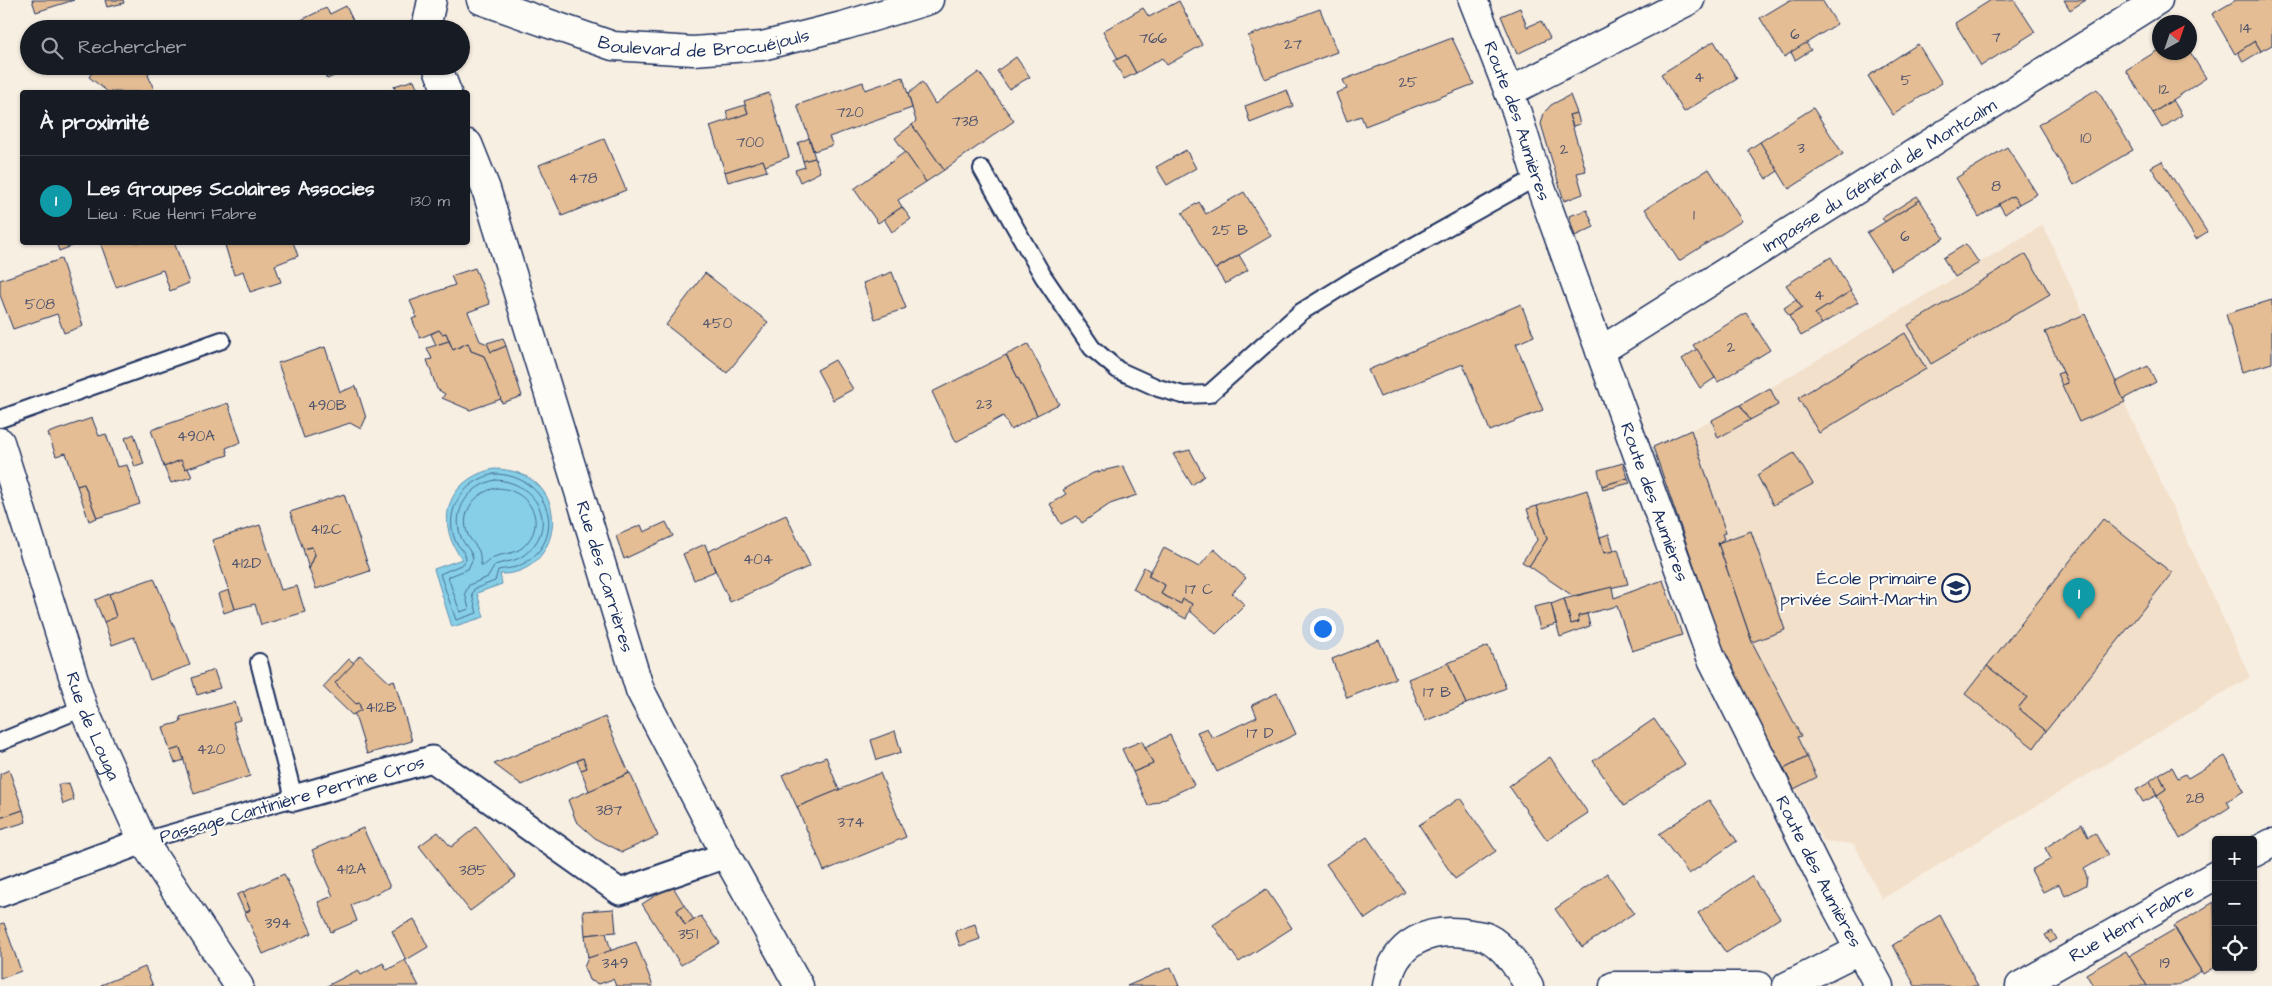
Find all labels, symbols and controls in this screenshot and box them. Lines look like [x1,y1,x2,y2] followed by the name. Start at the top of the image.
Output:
[2152,15,2197,60] north arrow
[2240,18,2252,39] house number: 14
[20,20,470,75] search box
[594,23,812,64] street label: Boulevard de Brocuéjouls
[1790,24,1800,45] house number: 6
[1991,27,2001,48] house number: 7
[1139,28,1168,49] house number: 766
[38,34,66,62] icon: search
[78,34,186,61] text: Rechercher
[1284,34,1302,55] house number: 27
[1477,38,1557,204] street label: Route des Aumières
[1694,67,1704,88] house number: 4
[1901,70,1912,91] house number: 5
[1398,72,1418,93] house number: 25
[2159,79,2170,100] house number: 12
[1758,93,2001,259] street label: Impasse du Général de Montcalm
[836,102,864,123] house number: 720
[40,108,149,137] text: À proximité
[952,111,979,132] house number: 738
[2080,128,2092,149] house number: 10
[736,132,765,153] house number: 700
[1797,138,1805,159] house number: 3
[1560,139,1569,160] house number: 2
[568,168,598,189] house number: 478
[87,176,375,203] text: Les Groupes Scolaires Associes
[1991,176,2001,197] house number: 8
[55,190,57,212] text: 1
[411,190,450,212] text: 130 m
[87,203,257,225] text: Lieu · Rue Henri Fabre
[1693,205,1695,226] house number: 1
[1212,220,1248,241] house number: 25 B
[1900,226,1910,247] house number: 6
[1814,285,1824,306] house number: 4
[25,294,55,315] house number: 508
[702,313,733,334] house number: 450
[1727,337,1736,358] house number: 2
[976,394,992,415] house number: 23
[308,395,347,416] house number: 490B
[1614,419,1695,585] street label: Route des Aumières
[177,426,215,447] house number: 490A
[570,498,640,656] street label: Rue des Carrières
[310,519,342,540] house number: 412C
[743,549,773,570] house number: 404
[231,553,261,574] house number: 412D
[1780,566,1937,612] place label: École primaire privée Saint-Martin
[1941,573,1971,603] school or university icon: École primaire privée Saint-Martin
[2063,578,2095,619] pin: 1
[1185,579,1213,600] house number: 17 C
[1310,616,1336,642] your location
[59,669,126,784] street label: Rue de Louga
[1423,682,1451,703] house number: 17 B
[365,697,397,718] house number: 412B
[1247,723,1274,744] house number: 17 D
[197,739,226,760] house number: 420
[157,750,428,850] street label: Passage Cantinière Perrine Cros
[2186,788,2204,809] house number: 28
[1769,791,1868,952] street label: Route des Aumières
[596,800,622,821] house number: 387
[837,812,865,833] house number: 374
[2212,836,2257,971] map controls
[2212,836,2257,881] button: +
[336,859,367,880] house number: 412A
[459,860,487,881] house number: 385
[2065,878,2199,969] street label: Rue Henri Fabre
[2212,881,2257,926] button: −
[265,913,291,934] house number: 394
[678,924,698,945] house number: 351
[2212,926,2257,971] button: locate
[602,953,628,974] house number: 349
[2160,953,2170,974] house number: 19

